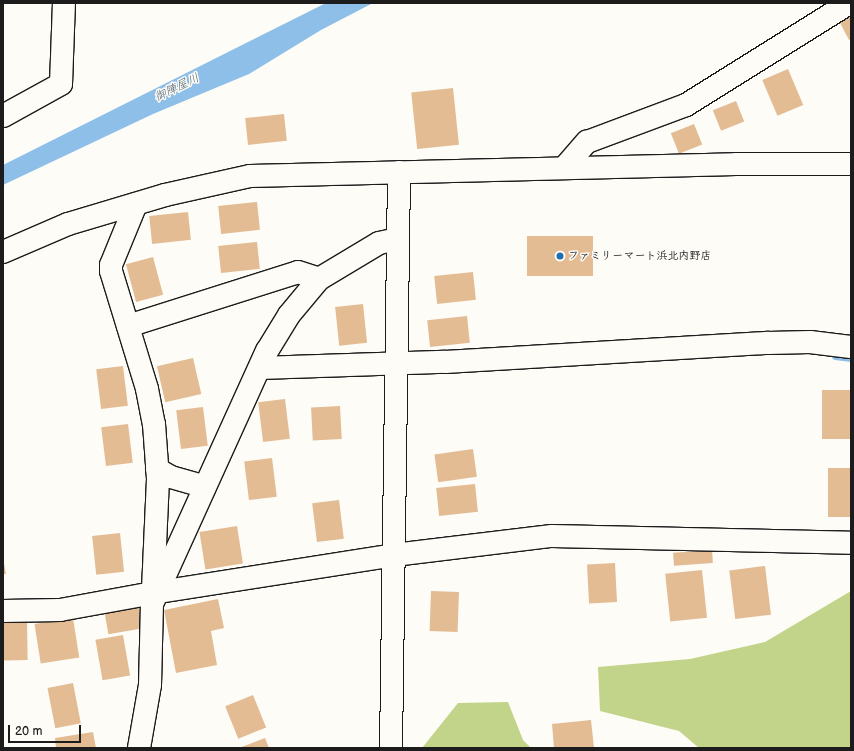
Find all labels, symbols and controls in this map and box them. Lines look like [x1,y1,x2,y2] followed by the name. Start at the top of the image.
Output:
[152,71,202,105] water label: 御陣屋川
[568,249,711,263] place label: ファミリーマート浜北内野店
[555,251,565,261] marker: ファミリーマート浜北内野店
[10,717,83,743] scale bar
[15,724,42,739] text: 20 m

